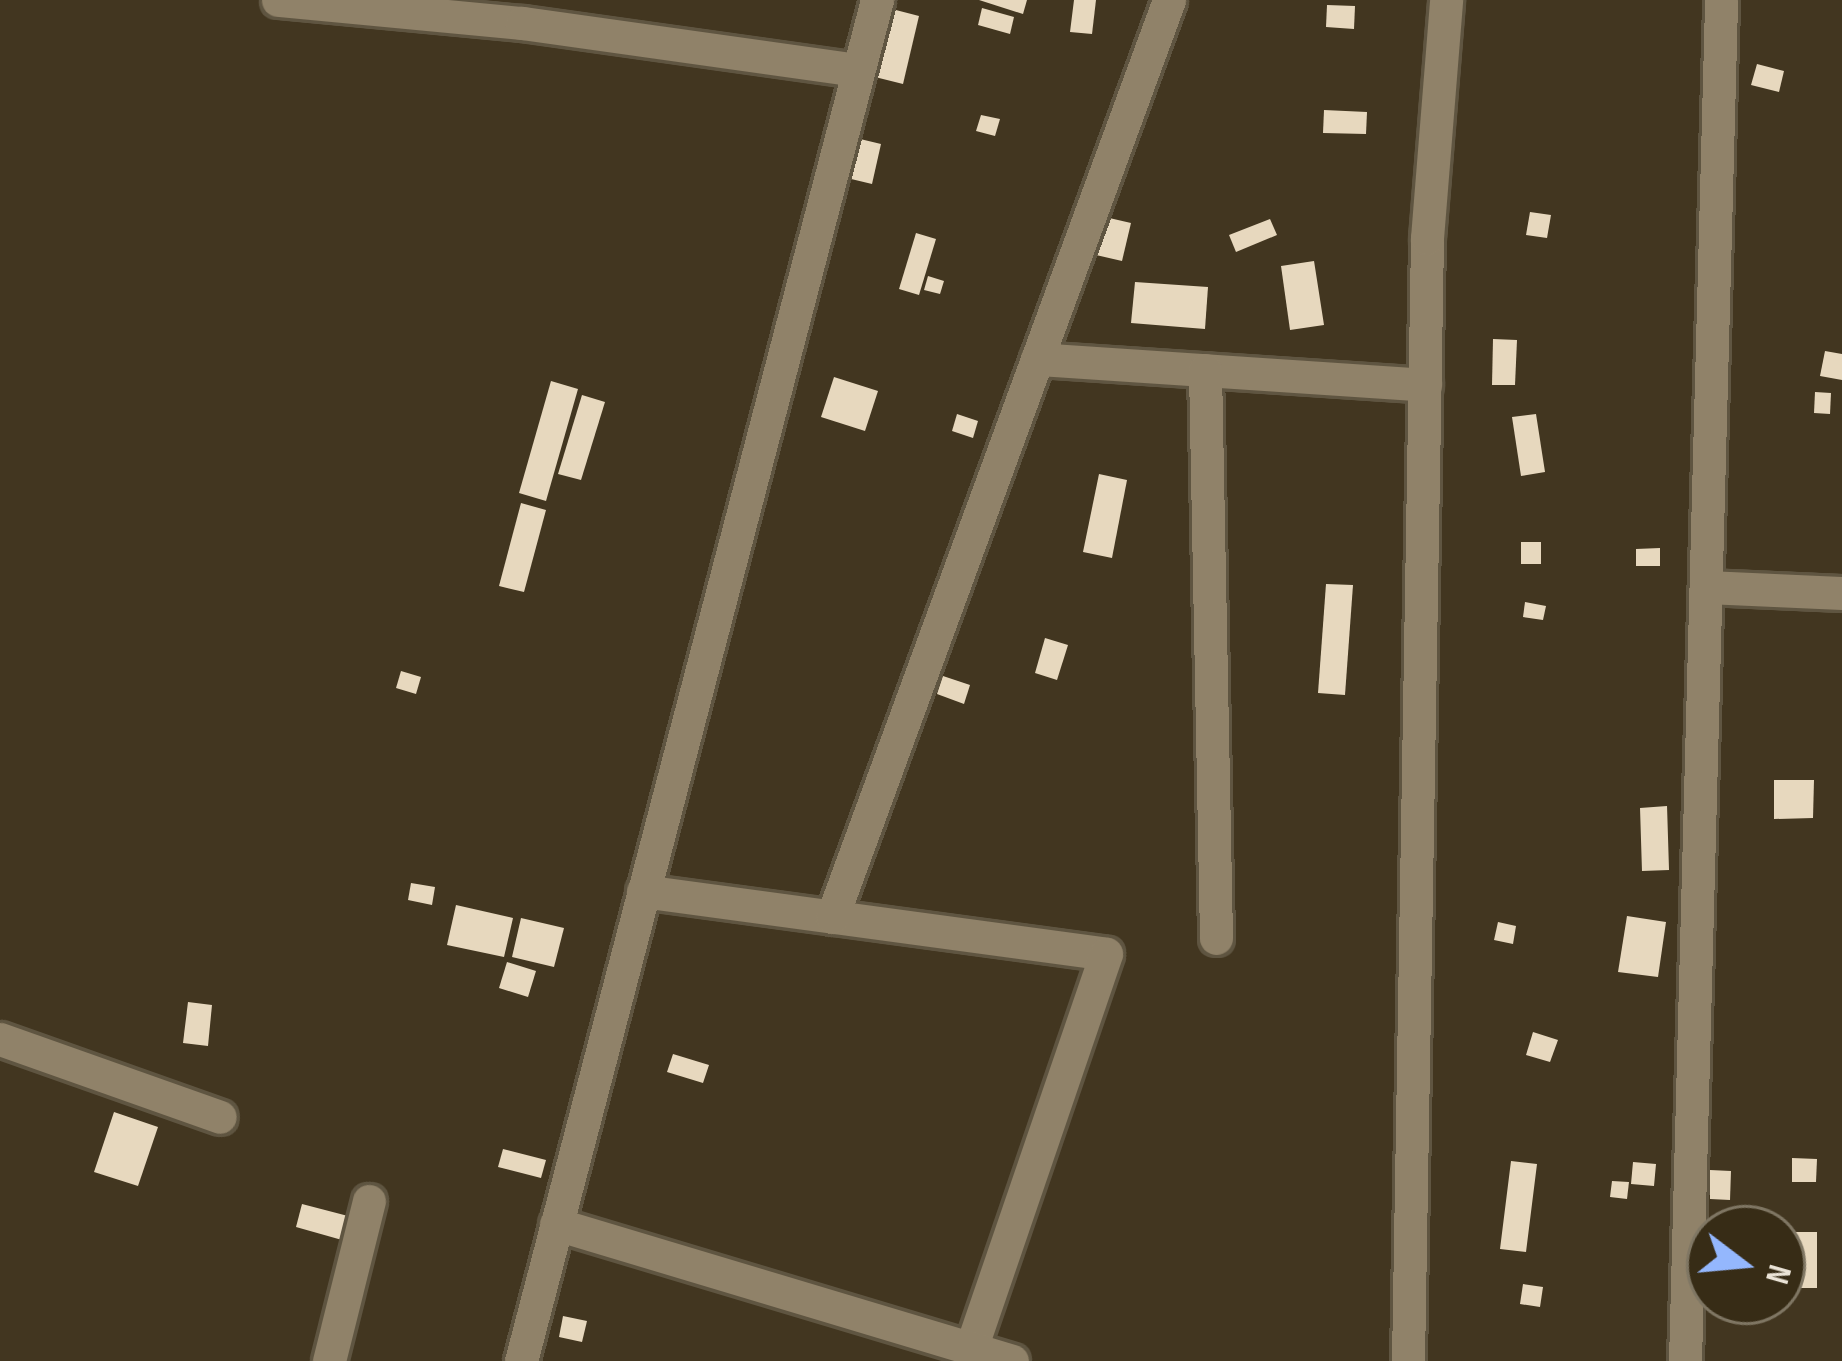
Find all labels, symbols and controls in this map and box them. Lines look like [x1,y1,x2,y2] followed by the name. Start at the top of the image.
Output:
[1686,1205,1806,1325] north arrow
[1756,1260,1799,1288] text: N

